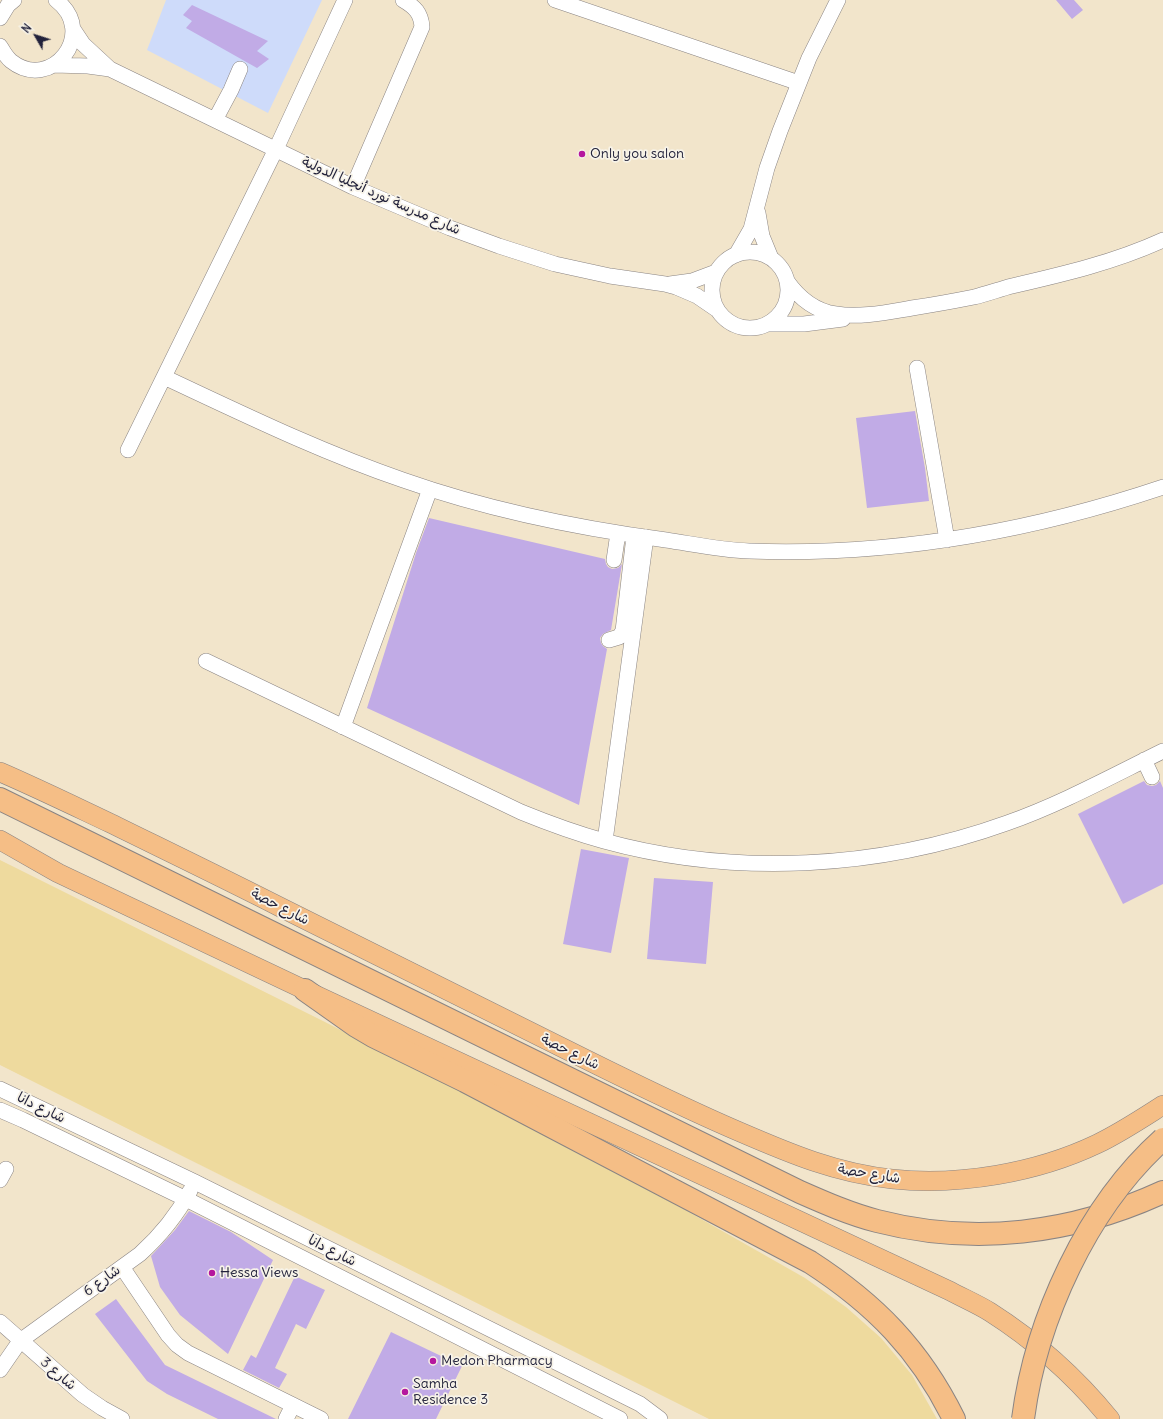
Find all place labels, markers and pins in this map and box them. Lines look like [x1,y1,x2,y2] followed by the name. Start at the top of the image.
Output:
[590,146,684,162] place label: Only you salon
[577,149,587,159] marker: Only you salon
[220,1265,298,1281] place label: Hessa Views
[207,1268,217,1278] marker: Hessa Views
[441,1353,553,1369] place label: Medon Pharmacy
[428,1356,438,1366] marker: Medon Pharmacy
[413,1376,488,1408] place label: Samha Residence 3
[400,1387,410,1397] marker: Samha Residence 3

